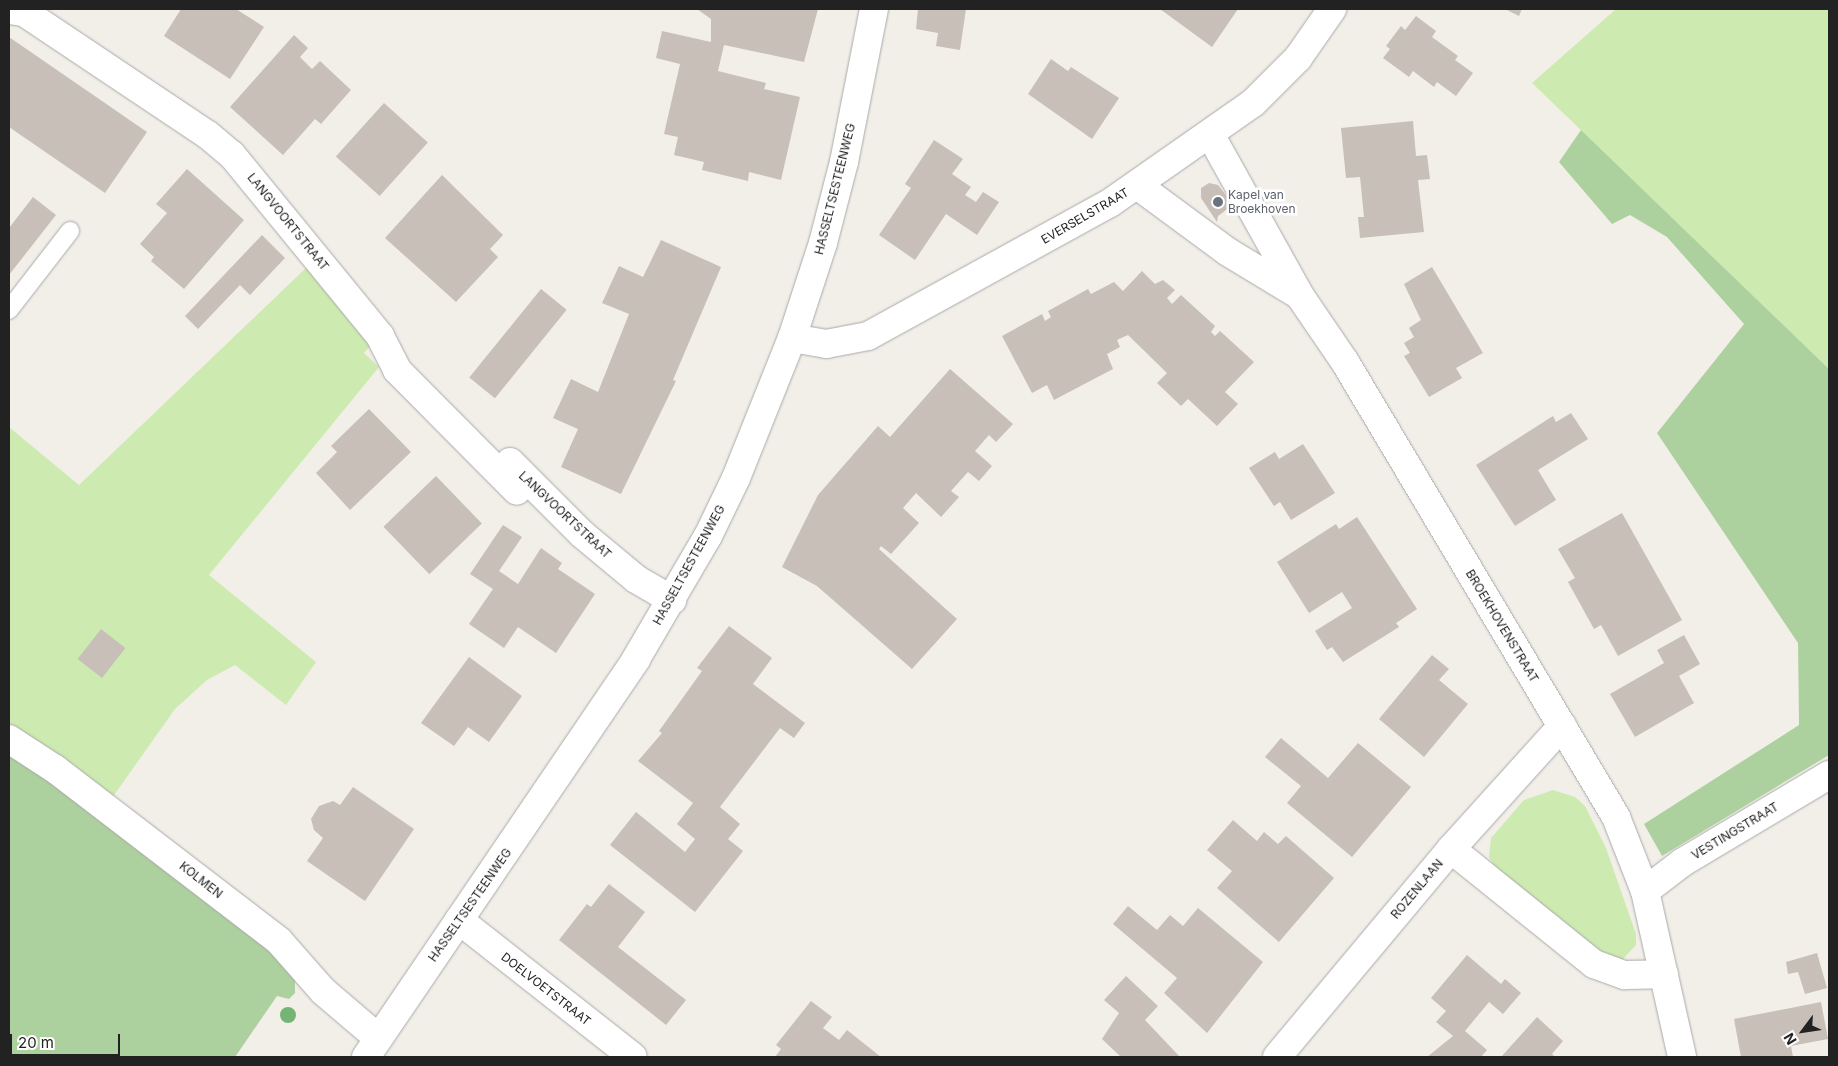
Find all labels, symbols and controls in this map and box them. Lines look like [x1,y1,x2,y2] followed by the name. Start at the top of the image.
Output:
[812,122,858,256] street label: HASSELTSESTEENWEG
[244,170,332,274] street label: LANGVOORTSTRAAT
[1039,185,1131,247] street label: EVERSELSTRAAT
[1228,188,1296,216] place label: Kapel van Broekhoven
[1212,196,1224,208] marker: Kapel van Broekhoven
[516,468,614,562] street label: LANGVOORTSTRAAT
[650,502,728,628] street label: HASSELTSESTEENWEG
[1463,567,1541,685] street label: BROEKHOVENSTRAAT
[1689,799,1781,863] street label: VESTINGSTRAAT
[425,846,515,964] street label: HASSELTSESTEENWEG
[1388,856,1446,922] street label: ROZENLAAN
[177,859,225,901] street label: KOLMEN
[498,950,594,1028] street label: DOELVOETSTRAAT
[1778,1006,1828,1056] north arrow
[12,1024,122,1056] scale bar
[1780,1030,1800,1048] text: N
[18,1033,54,1052] text: 20 m

